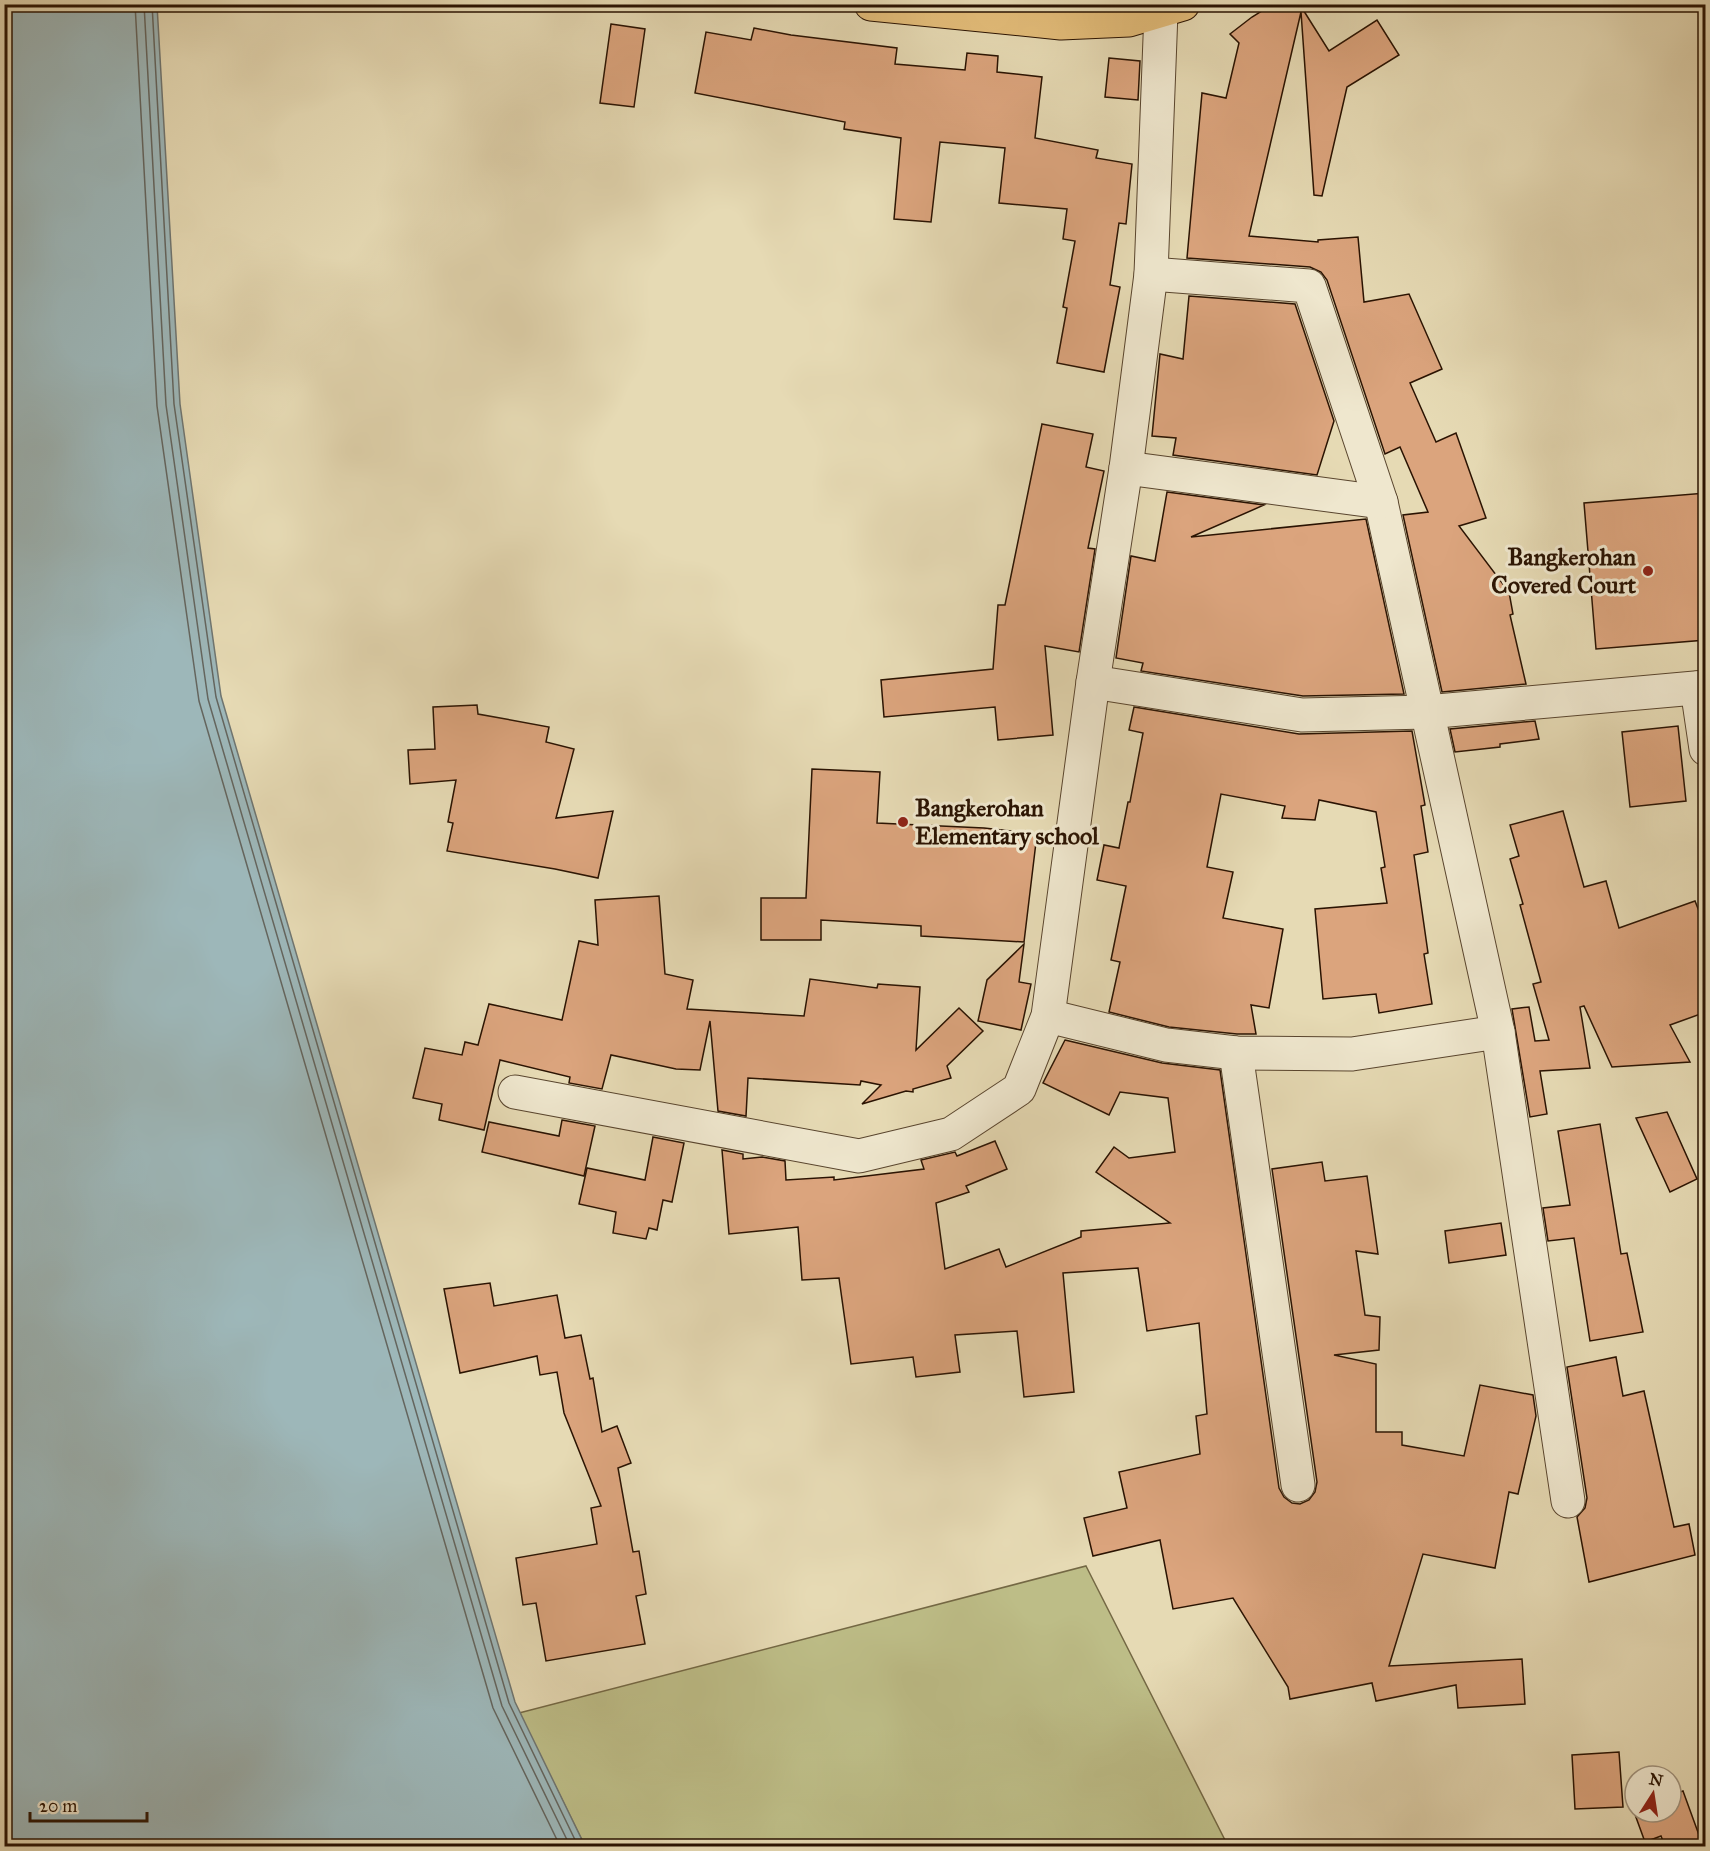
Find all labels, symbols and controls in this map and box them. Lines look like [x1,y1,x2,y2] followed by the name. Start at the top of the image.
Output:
[1491,542,1636,600] place label: Bangkerohan Covered Court
[1641,564,1655,578] marker: Bangkerohan Covered Court
[915,793,1099,851] place label: Bangkerohan Elementary school
[896,815,910,829] marker: Bangkerohan Elementary school
[1623,1764,1683,1824] north arrow
[1647,1769,1665,1791] text: N
[30,1785,147,1823] scale bar
[39,1795,77,1817] text: 20 m

